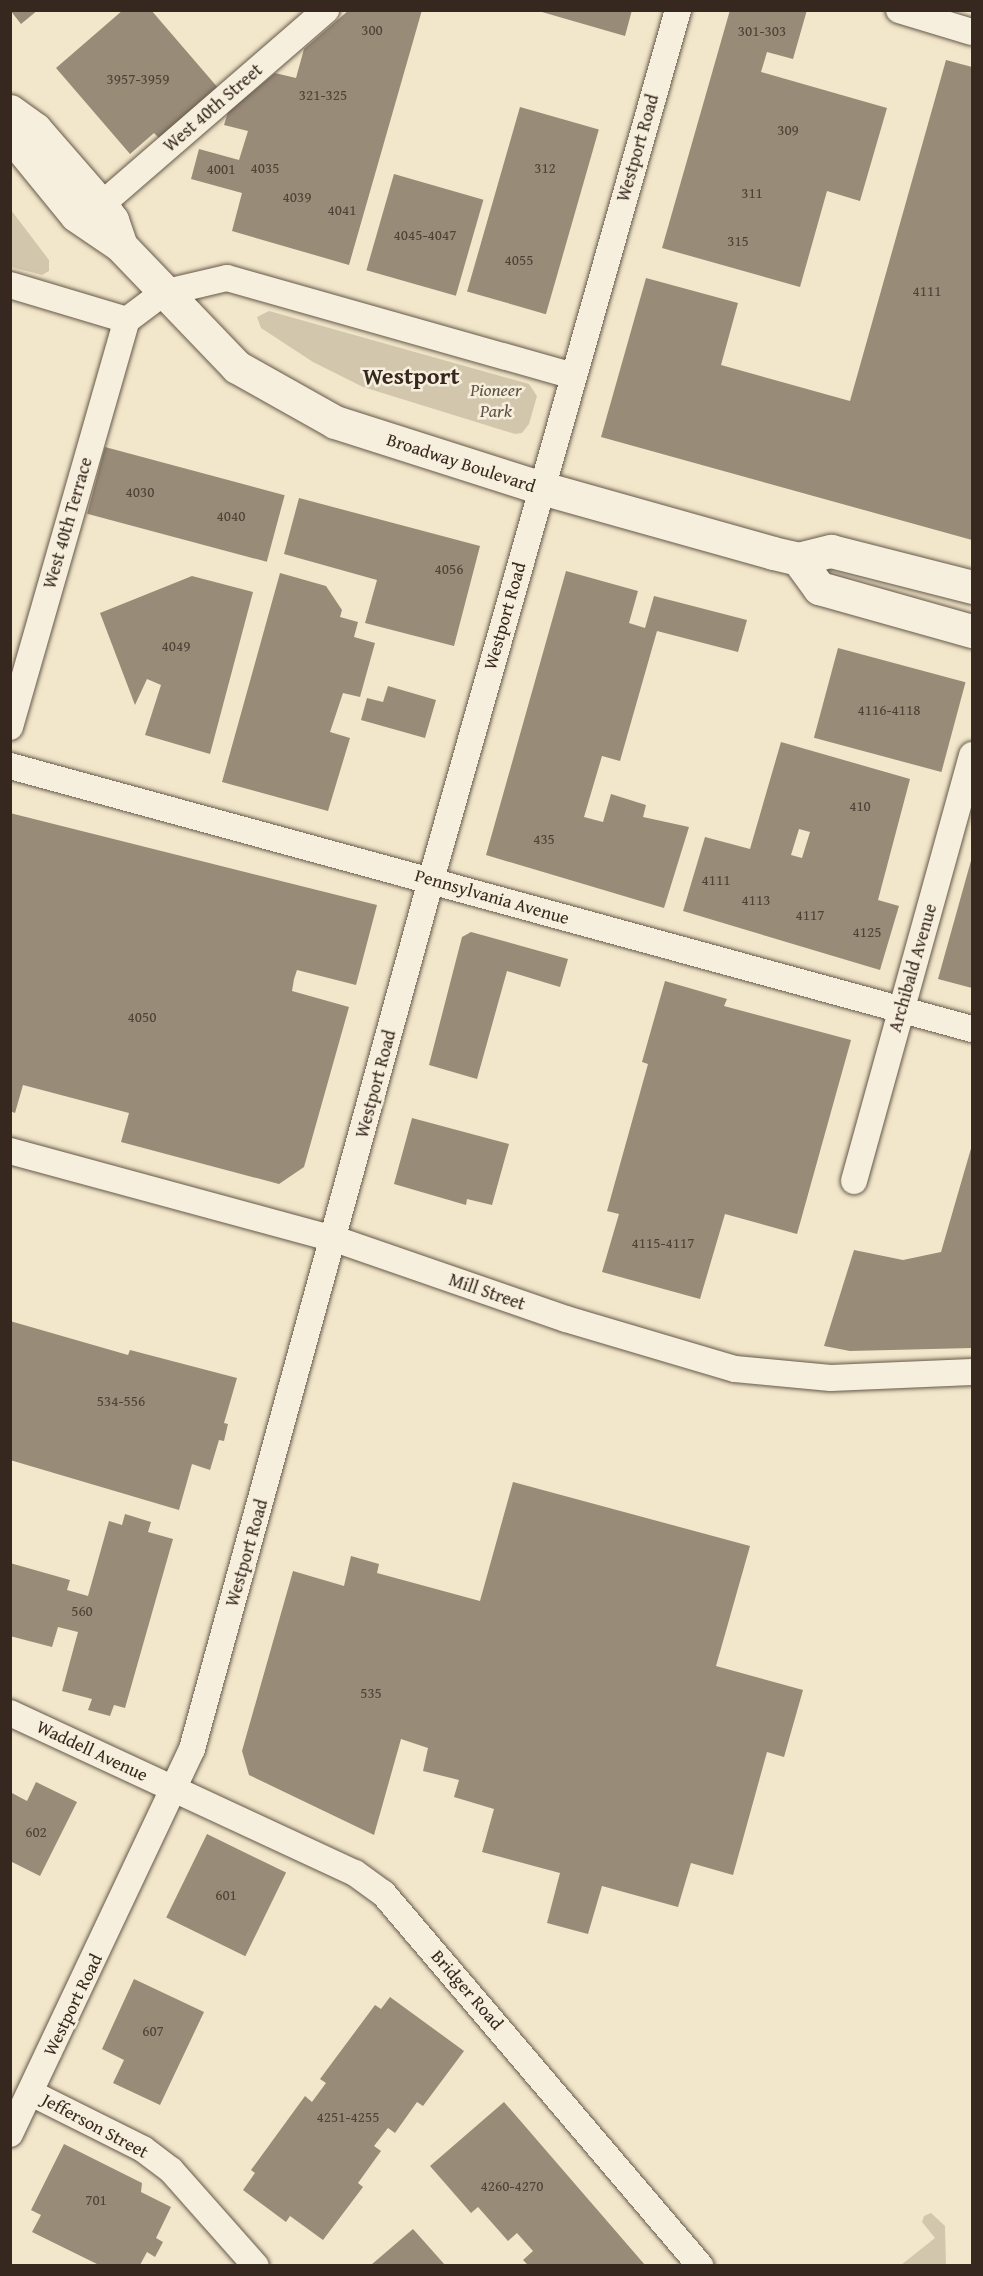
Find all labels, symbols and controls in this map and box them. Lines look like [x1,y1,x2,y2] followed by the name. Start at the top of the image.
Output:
[361,21,383,39] house number: 300
[738,22,786,40] house number: 301-303
[159,59,267,157] street label: West 40th Street
[107,70,169,88] house number: 3957-3959
[299,86,347,104] house number: 321-325
[612,92,664,204] street label: Westport Road
[777,121,799,139] house number: 309
[251,159,279,177] house number: 4035
[534,159,556,177] house number: 312
[207,160,235,178] house number: 4001
[741,184,763,202] house number: 311
[283,188,311,206] house number: 4039
[328,201,356,219] house number: 4041
[394,226,456,244] house number: 4045-4047
[727,232,749,250] house number: 315
[505,251,533,269] house number: 4055
[913,282,941,300] house number: 4111
[362,362,460,390] district label: Westport
[470,380,522,422] park label: Pioneer Park
[384,429,538,497] street label: Broadway Boulevard
[39,455,97,591] street label: West 40th Terrace
[126,483,154,501] house number: 4030
[217,507,245,525] house number: 4040
[435,560,463,578] house number: 4056
[479,560,531,672] street label: Westport Road
[162,637,190,655] house number: 4049
[858,701,920,719] house number: 4116-4118
[849,797,871,815] house number: 410
[533,830,555,848] house number: 435
[412,865,572,929] street label: Pennsylvania Avenue
[702,871,730,889] house number: 4111
[742,891,770,909] house number: 4113
[884,901,942,1035] street label: Archibald Avenue
[796,906,824,924] house number: 4117
[853,923,881,941] house number: 4125
[128,1008,156,1026] house number: 4050
[351,1028,401,1140] street label: Westport Road
[632,1234,694,1252] house number: 4115-4117
[446,1269,528,1315] street label: Mill Street
[97,1392,145,1410] house number: 534-556
[221,1497,273,1609] street label: Westport Road
[71,1602,93,1620] house number: 560
[360,1684,382,1702] house number: 535
[33,1716,151,1786] street label: Waddell Avenue
[25,1823,47,1841] house number: 602
[215,1886,237,1904] house number: 601
[426,1946,508,2034] street label: Bridger Road
[39,1950,107,2060] street label: Westport Road
[142,2022,164,2040] house number: 607
[38,2089,152,2163] street label: Jefferson Street
[317,2108,379,2126] house number: 4251-4255
[481,2177,543,2195] house number: 4260-4270
[85,2191,107,2209] house number: 701

